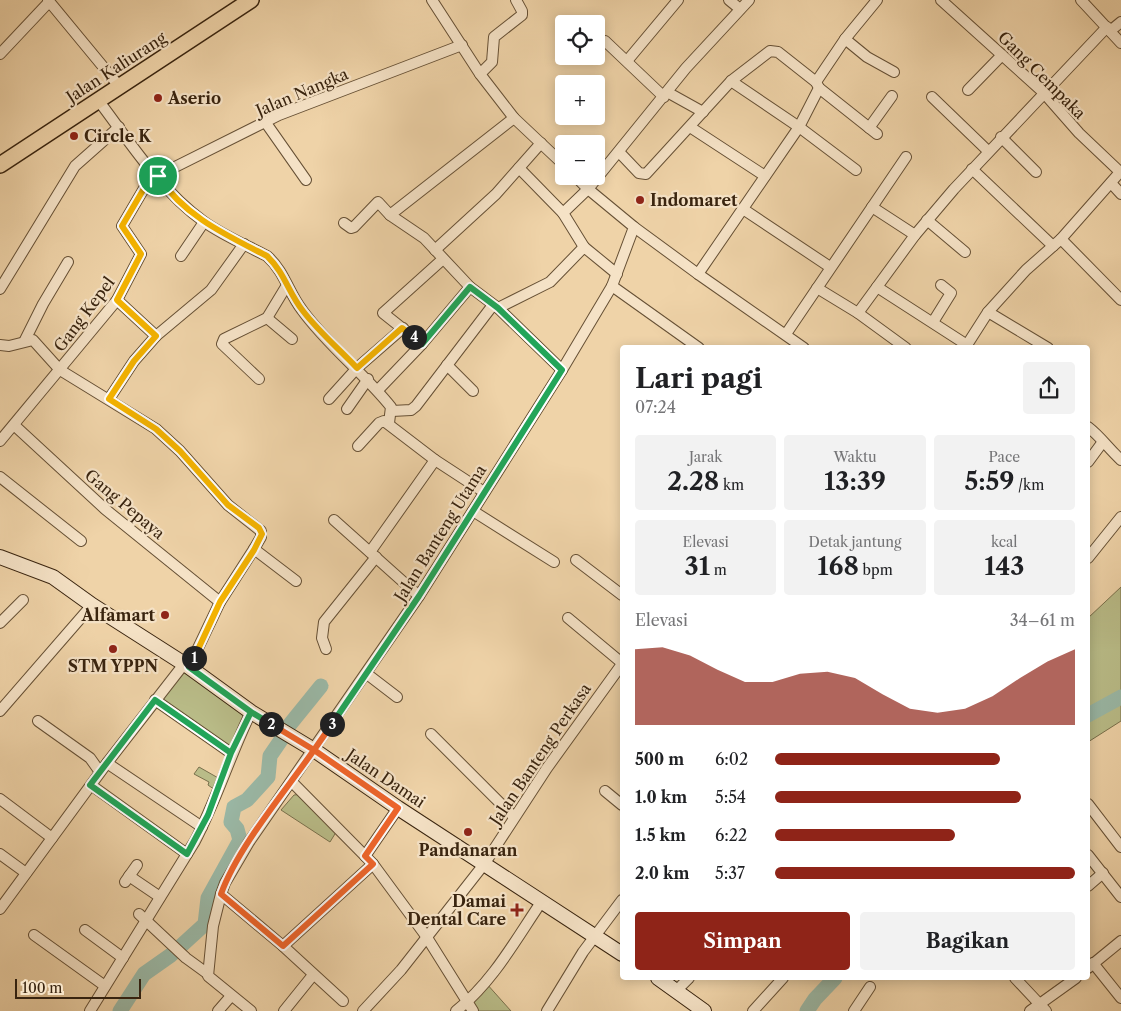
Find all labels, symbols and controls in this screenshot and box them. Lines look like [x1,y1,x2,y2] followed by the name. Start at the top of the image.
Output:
[555,15,605,185] map controls
[555,15,605,65] button: locate
[60,27,170,108] street label: Jalan Kaliurang
[994,27,1090,123] street label: Gang Cempaka
[250,63,352,122] street label: Jalan Nangka
[555,75,605,125] button: +
[167,88,221,108] place label: Aserio
[152,92,164,104] marker: Aserio
[84,126,152,146] place label: Circle K
[68,130,80,142] marker: Circle K
[555,135,605,185] button: −
[137,155,179,197] pin
[144,162,172,190] icon: arrive
[650,190,738,210] place label: Indomaret
[634,194,646,206] marker: Indomaret
[49,272,119,355] street label: Gang Kepel
[402,324,426,350] pin: 4
[410,328,419,346] text: 4
[635,361,762,395] text: Lari pagi
[1023,362,1075,414] button: share
[635,397,676,417] text: 07:24
[689,448,722,466] text: Jarak
[833,448,877,466] text: Waktu
[989,448,1020,466] text: Pace
[388,460,491,608] street label: Jalan Banteng Utama
[81,465,169,544] street label: Gang Pepaya
[667,466,719,497] text: 2.28
[824,466,886,497] text: 13:39
[964,466,1014,497] text: 5:59
[719,476,744,494] text: km
[1014,476,1044,494] text: /km
[683,533,729,551] text: Elevasi
[809,533,901,551] text: Detak jantung
[991,533,1018,551] text: kcal
[685,551,710,582] text: 31
[817,551,859,582] text: 168
[984,551,1024,582] text: 143
[710,561,727,579] text: m
[859,561,893,579] text: bpm
[81,605,156,625] place label: Alfamart
[159,609,171,621] marker: Alfamart
[635,610,688,630] text: Elevasi
[1010,610,1075,630] text: 34–61 m
[107,643,119,655] marker: STM YPPN
[182,646,206,670] pin: 1
[191,649,198,667] text: 1
[68,656,158,676] place label: STM YPPN
[483,679,595,831] street label: Jalan Banteng Perkasa
[258,712,284,736] pin: 2
[320,712,344,736] pin: 3
[267,715,276,733] text: 2
[329,715,336,733] text: 3
[340,743,429,812] street label: Jalan Damai
[635,749,684,769] text: 500 m
[715,749,748,769] text: 6:02
[635,787,687,807] text: 1.0 km
[715,787,746,807] text: 5:54
[635,825,686,845] text: 1.5 km
[715,825,747,845] text: 6:22
[462,826,474,838] marker: Pandanaran
[419,840,517,860] place label: Pandanaran
[635,863,689,883] text: 2.0 km
[715,863,745,883] text: 5:37
[407,891,506,929] place label: Damai Dental Care
[510,903,524,917] marker: Damai Dental Care
[635,912,850,970] button: Simpan
[860,912,1075,970] button: Bagikan
[15,976,141,999] scale bar
[22,979,62,997] text: 100 m

